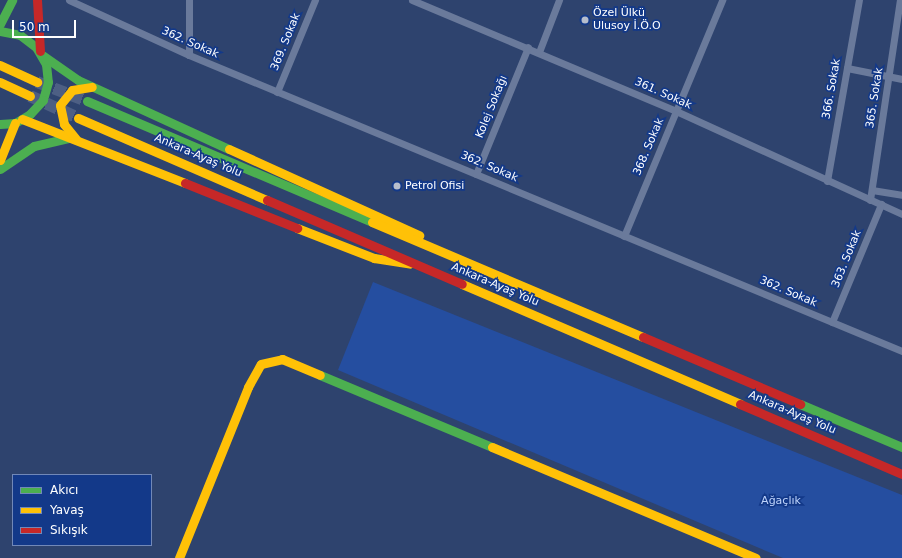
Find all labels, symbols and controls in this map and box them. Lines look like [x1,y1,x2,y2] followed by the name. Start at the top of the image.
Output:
[593,7,661,33] place label: Özel Ülkü Ulusoy İ.Ö.O
[268,11,304,73] street label: 369. Sokak
[14,12,78,38] scale bar
[580,15,590,25] marker: Özel Ülkü Ulusoy İ.Ö.O
[19,20,50,34] text: 50 m
[159,25,221,61] street label: 362. Sokak
[820,58,844,120] street label: 366. Sokak
[864,67,886,129] street label: 365. Sokak
[473,74,511,140] street label: Kolej Sokağı
[632,76,694,112] street label: 361. Sokak
[631,116,667,178] street label: 368. Sokak
[152,132,244,180] street label: Ankara-Ayaş Yolu
[458,149,520,185] street label: 362. Sokak
[405,179,464,193] place label: Petrol Ofisi
[392,181,402,191] marker: Petrol Ofisi
[829,228,865,290] street label: 363. Sokak
[449,261,541,309] street label: Ankara-Ayaş Yolu
[757,274,819,310] street label: 362. Sokak
[746,389,838,437] street label: Ankara-Ayaş Yolu
[12,474,152,546] legend
[50,483,78,497] text: Akıcı
[761,494,801,508] park label: Ağaçlık
[50,503,84,517] text: Yavaş
[50,523,88,537] text: Sıkışık

